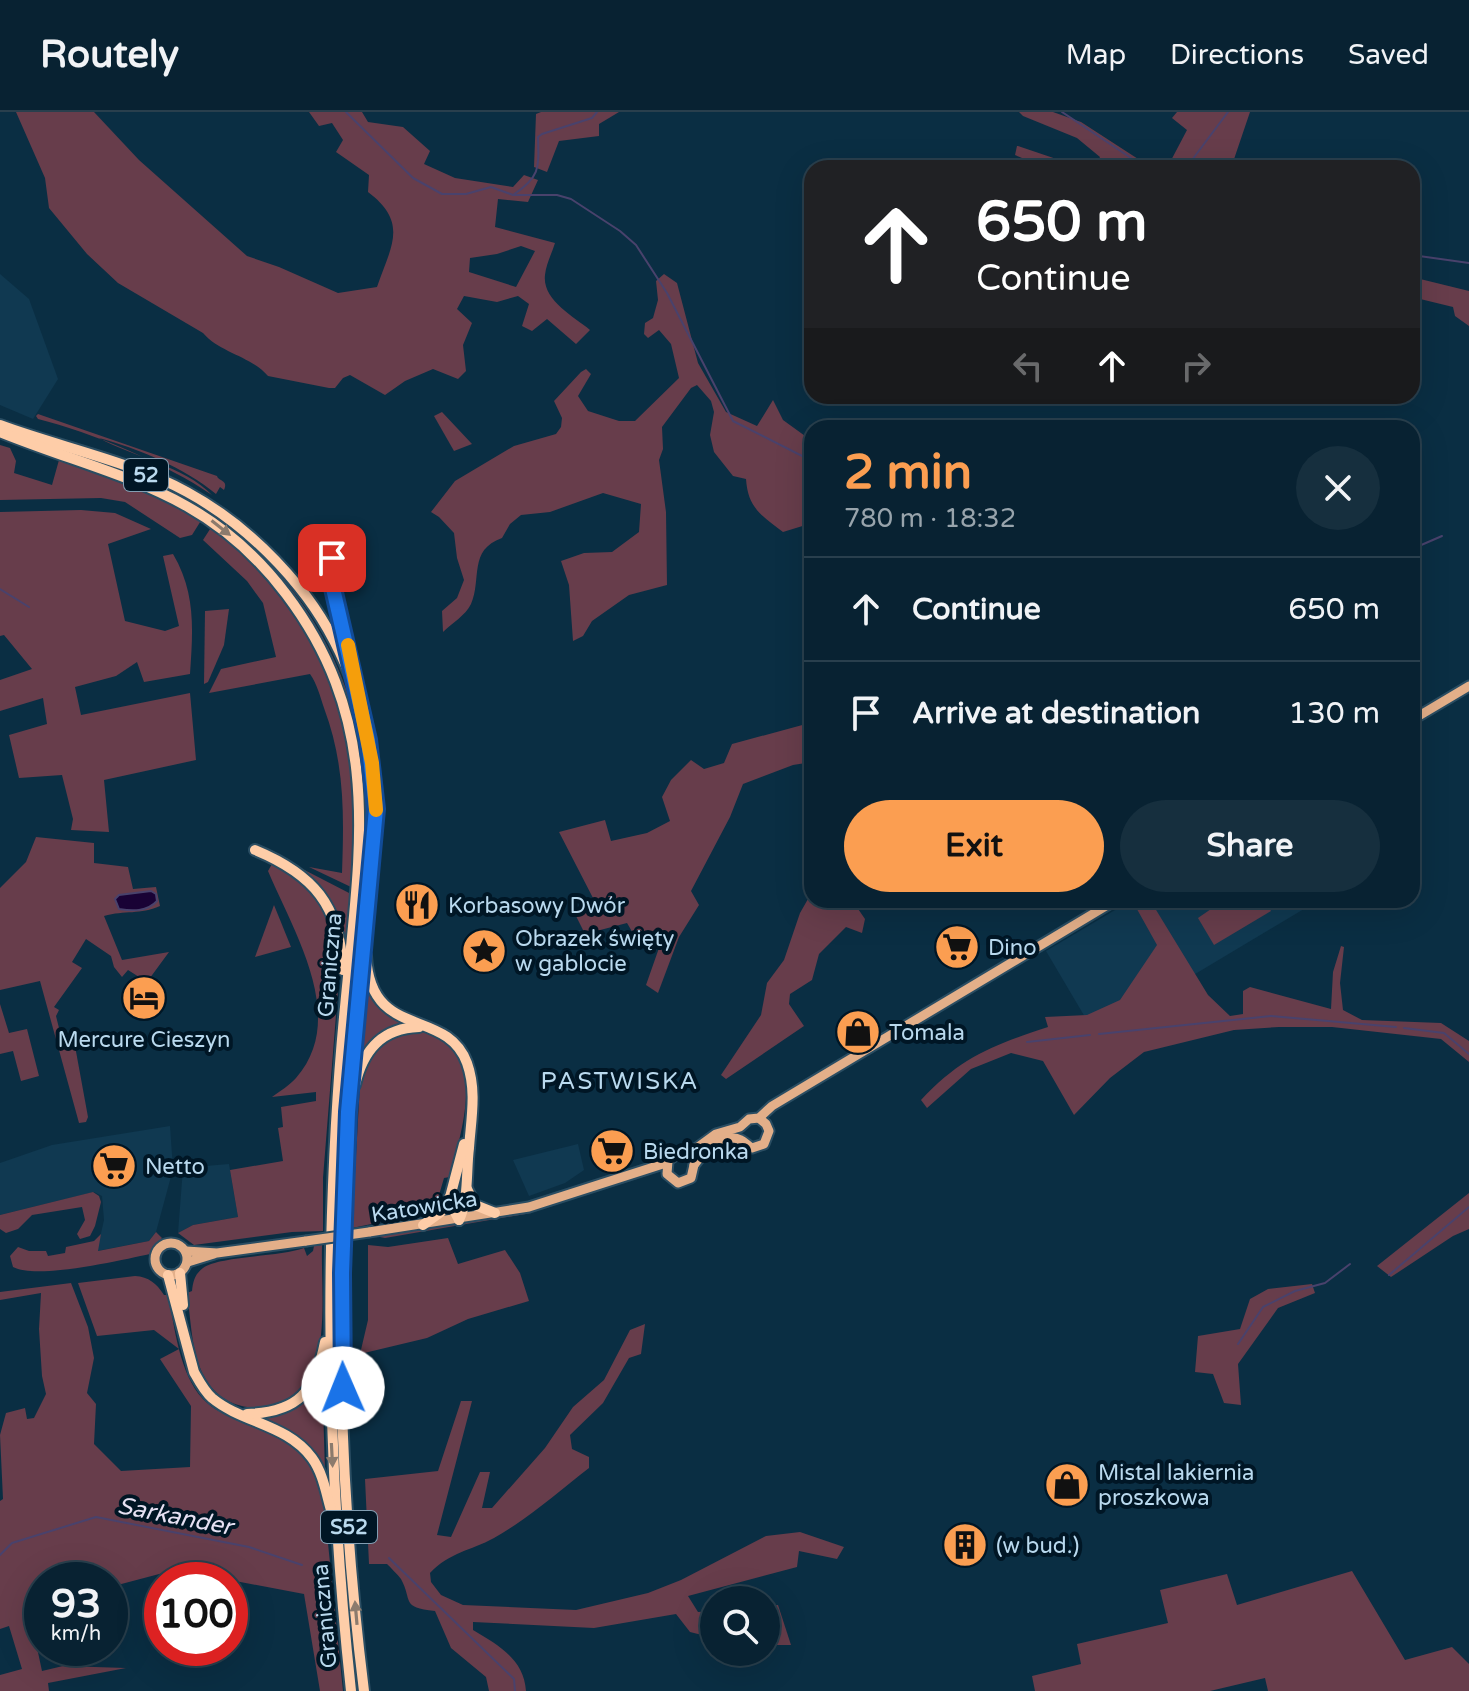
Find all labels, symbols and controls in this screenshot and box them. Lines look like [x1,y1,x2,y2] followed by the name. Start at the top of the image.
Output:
[40,32,179,78] text: Routely
[1066,38,1126,72] text: Map
[1170,38,1304,72] text: Directions
[1348,38,1429,72] text: Saved
[976,189,1147,256] text: 650 m
[844,192,948,296] icon: ahead
[976,257,1131,300] text: Continue
[1006,344,1050,388] icon: left
[1090,344,1134,388] icon: ahead
[1174,344,1218,388] icon: right
[844,444,972,502] text: 2 min
[1296,446,1380,530] button: close
[124,459,168,491] road number: 52
[844,503,1016,534] text: 780 m · 18:32
[211,520,231,536] one-way arrow
[298,524,366,592] pin
[310,536,354,580] icon: arrive
[844,587,888,631] icon: ahead
[912,591,1041,628] text: Continue
[1288,591,1380,628] text: 650 m
[844,691,888,735] icon: arrive
[912,695,1200,732] text: Arrive at destination
[1288,695,1380,732] text: 130 m
[844,800,1104,892] button: Exit
[1120,800,1380,892] button: Share
[393,881,441,929] restaurant icon: Korbasowy Dwór
[448,893,626,919] place label: Korbasowy Dwór
[312,912,348,1018] street label: Graniczna
[933,923,981,971] supermarket icon: Dino
[515,926,675,977] place label: Obrazek święty w gablocie
[460,927,508,975] place icon: Obrazek święty w gablocie
[988,935,1037,961] place label: Dino
[120,974,168,1022] hotel icon: Mercure Cieszyn
[834,1008,882,1056] shop icon: Tomala
[889,1020,965,1046] place label: Tomala
[58,1027,230,1053] place label: Mercure Cieszyn
[541,1067,699,1096] district label: PASTWISKA
[588,1127,636,1175] supermarket icon: Biedronka
[643,1139,749,1165] place label: Biedronka
[90,1142,138,1190] supermarket icon: Netto
[145,1154,205,1180] place label: Netto
[369,1186,479,1228] street label: Katowicka
[301,1346,385,1430] position arrow
[326,1443,339,1468] one-way arrow
[1098,1460,1254,1511] place label: Mistal lakiernia proszkowa
[1043,1461,1091,1509] shop icon: Mistal lakiernia proszkowa
[115,1491,238,1542] water label: Sarkander
[321,1511,377,1543] road number: S52
[941,1521,989,1569] building icon: (w bud.)
[996,1533,1079,1559] place label: (w bud.)
[144,1562,248,1666] speed limit sign: 100
[307,1563,343,1669] street label: Graniczna
[51,1580,101,1628] text: 93
[700,1586,780,1666] map controls
[700,1586,780,1666] button: search
[349,1601,362,1626] one-way arrow
[51,1622,101,1646] text: km/h

